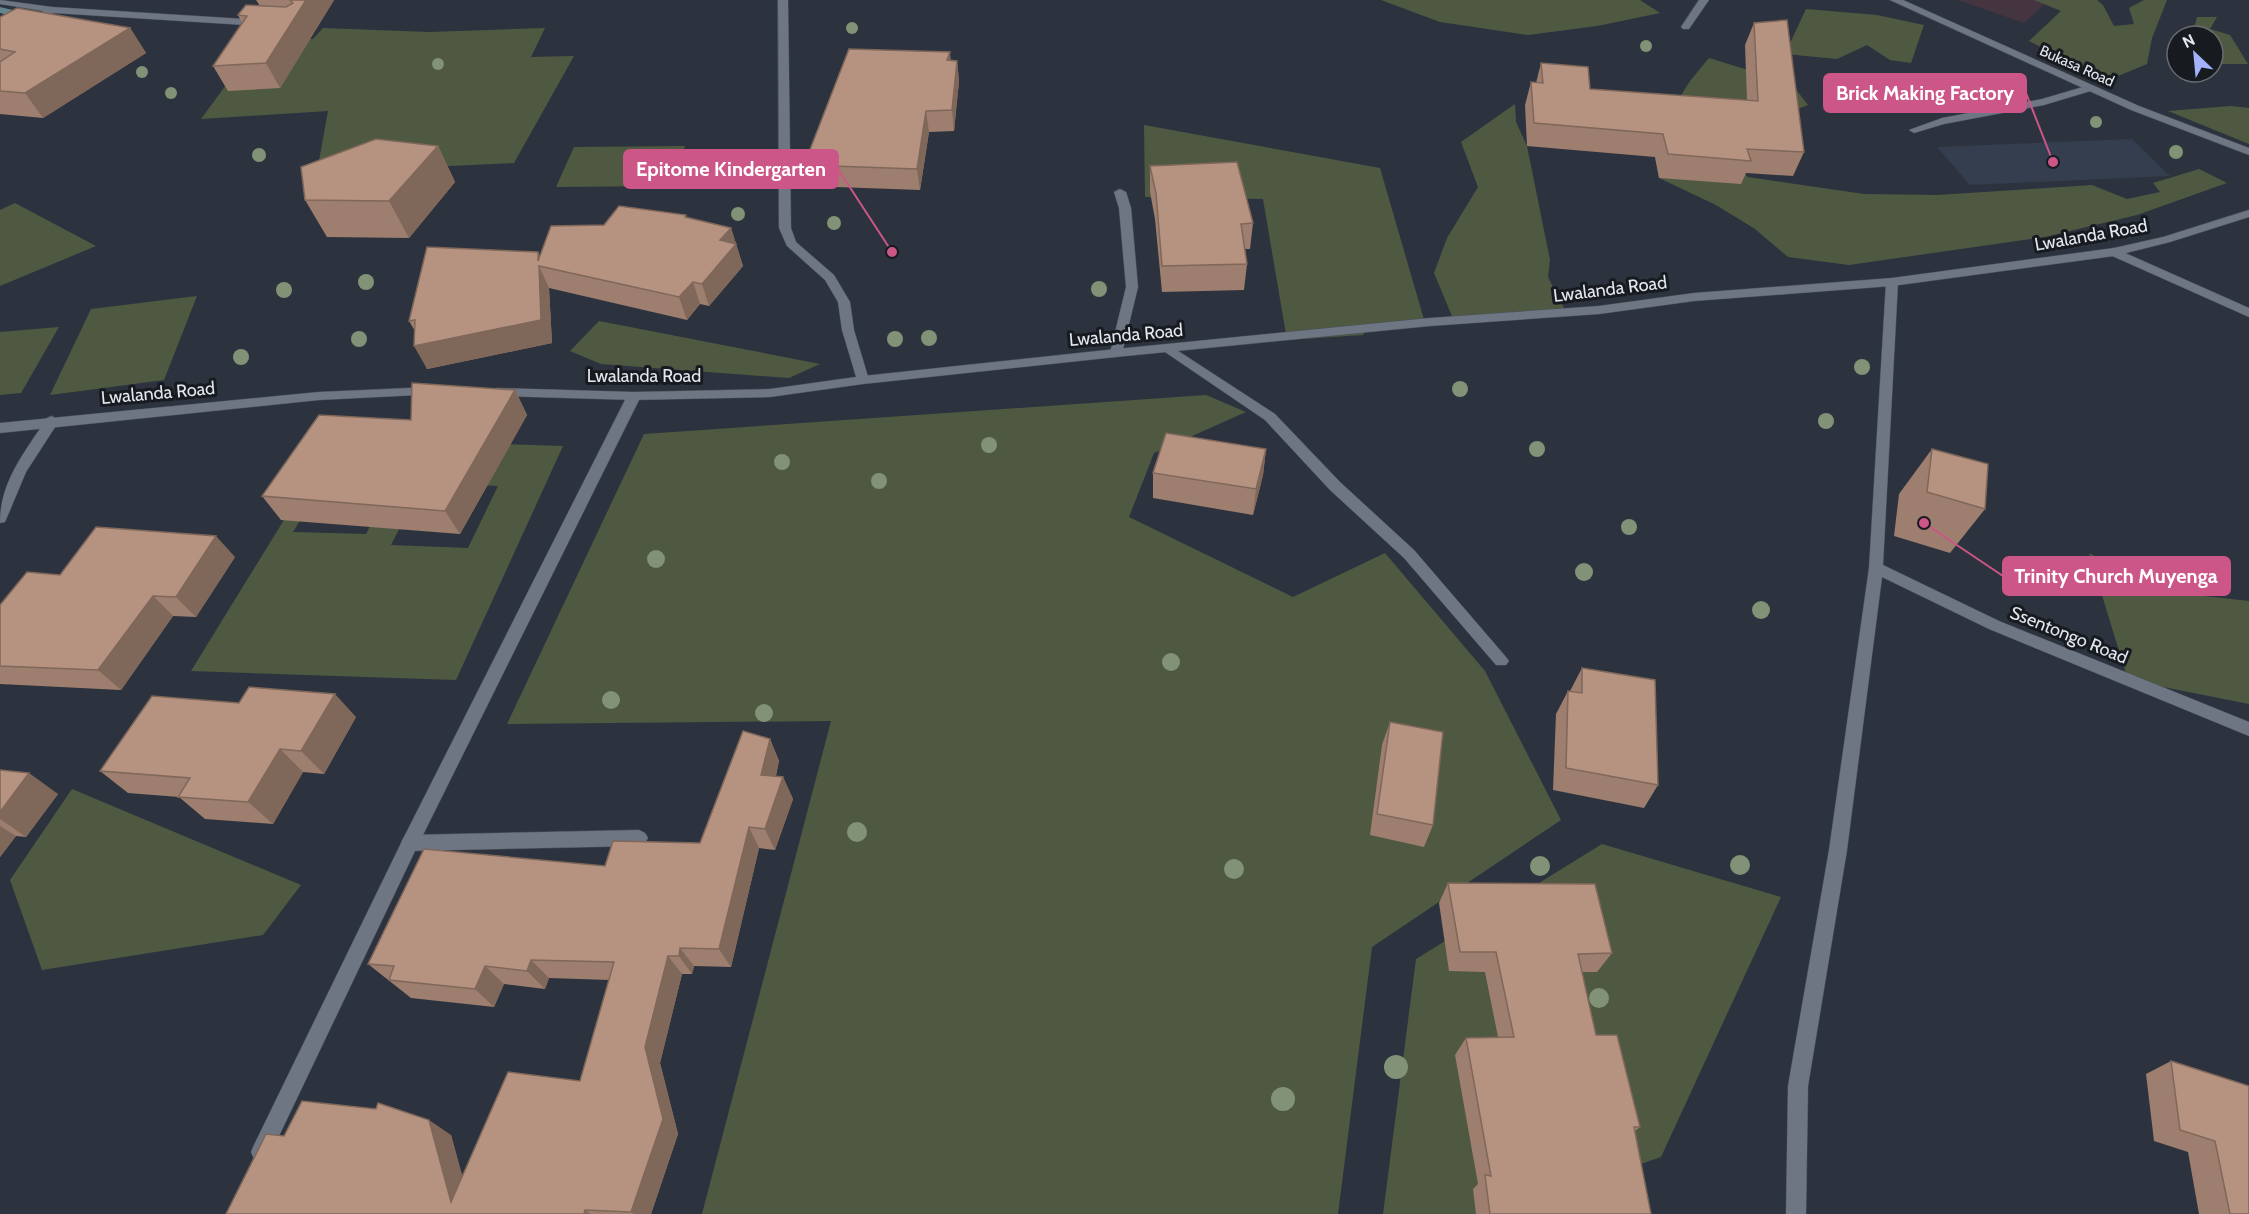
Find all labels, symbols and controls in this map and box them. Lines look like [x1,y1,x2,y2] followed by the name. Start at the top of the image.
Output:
[2165,24,2225,84] north arrow
[2179,30,2198,52] text: N
[2037,42,2117,90] street label: Bukasa Road
[1824,74,2026,112] callout: Brick Making Factory
[1836,81,2014,105] text: Brick Making Factory
[624,150,838,188] callout: Epitome Kindergarten
[636,157,826,181] text: Epitome Kindergarten
[2033,214,2149,256] street label: Lwalanda Road
[1552,271,1668,307] street label: Lwalanda Road
[1068,319,1184,351] street label: Lwalanda Road
[587,365,701,387] street label: Lwalanda Road
[100,377,216,409] street label: Lwalanda Road
[2003,557,2230,595] callout: Trinity Church Muyenga
[2014,564,2218,588] text: Trinity Church Muyenga
[2007,601,2131,669] street label: Ssentongo Road

